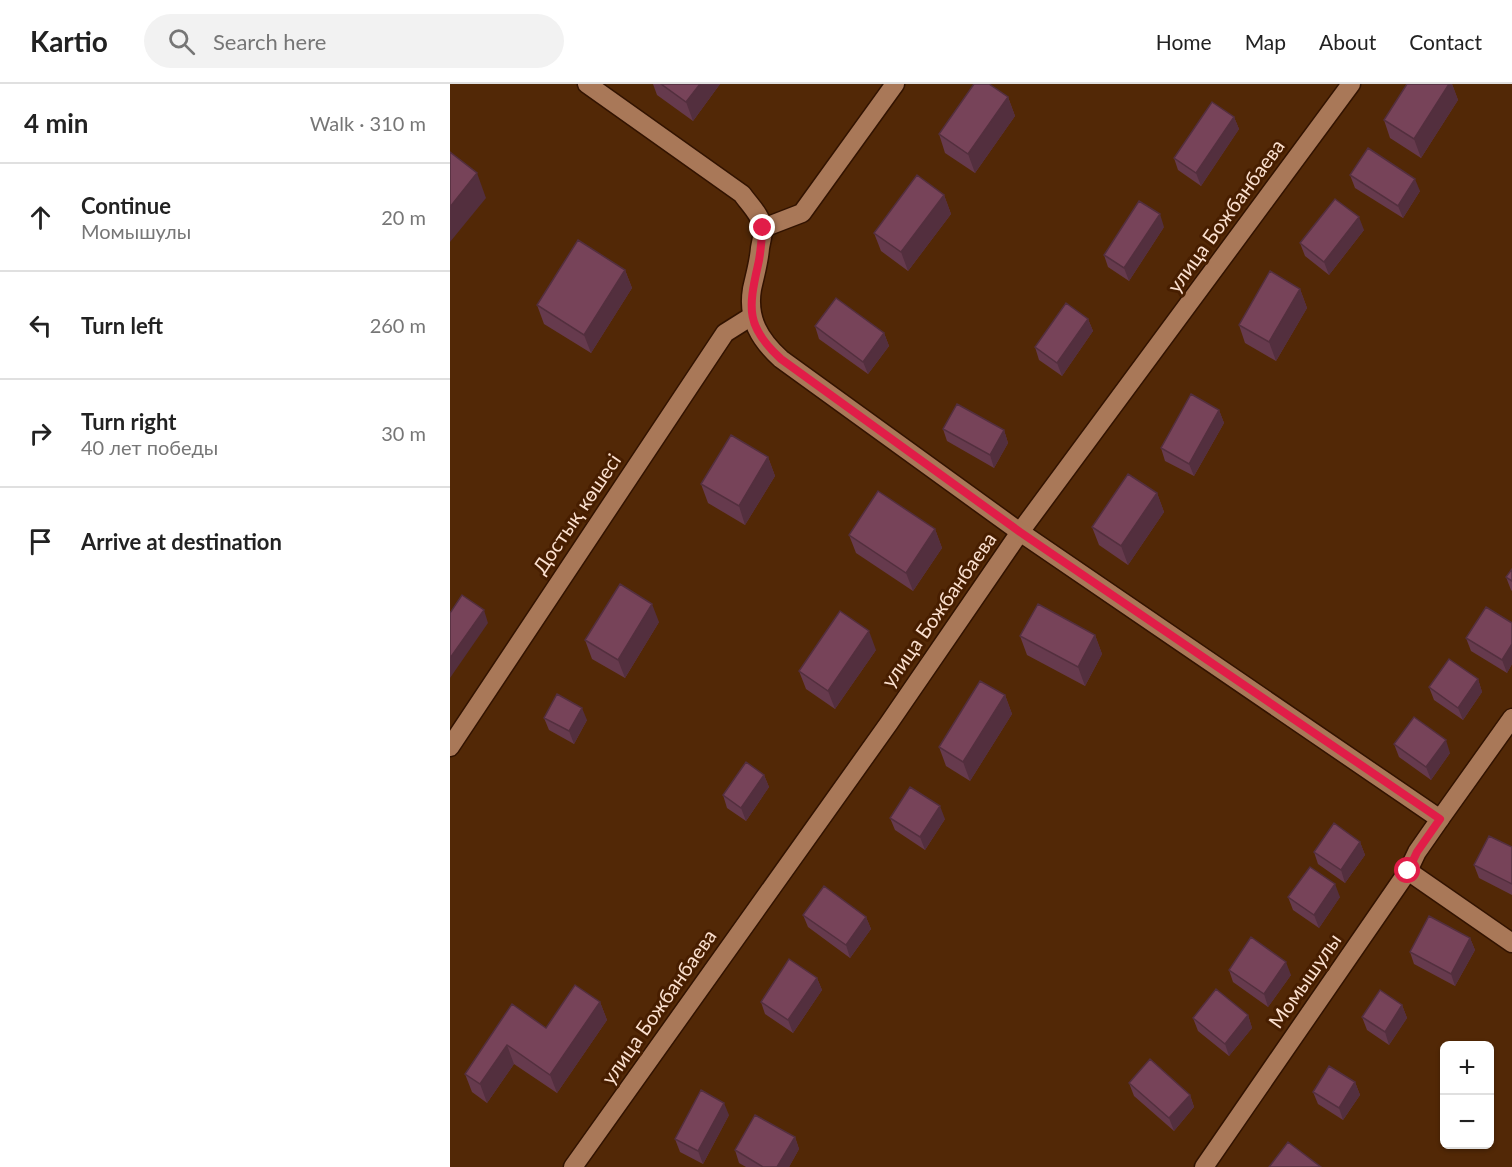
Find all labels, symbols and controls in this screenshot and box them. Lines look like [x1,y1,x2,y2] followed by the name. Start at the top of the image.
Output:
[144,14,564,68] search box
[30,24,108,58] text: Kartio
[165,25,198,58] icon: search
[213,28,326,55] text: Search here
[1156,29,1212,54] text: Home
[1245,29,1286,54] text: Map
[1319,29,1376,54] text: About
[1409,29,1482,54] text: Contact
[24,107,88,139] text: 4 min
[310,111,426,135] text: Walk · 310 m
[1162,134,1289,297] street label: улица Божбанбаева
[81,192,171,219] text: Continue
[24,201,57,234] icon: ahead
[381,205,426,229] text: 20 m
[749,214,775,240] route end
[81,219,191,243] text: Момышулы
[24,309,57,342] icon: left
[81,312,163,339] text: Turn left
[370,313,426,337] text: 260 m
[81,408,176,435] text: Turn right
[24,417,57,450] icon: right
[381,421,426,445] text: 30 m
[81,435,218,459] text: 40 лет победы
[527,449,625,578] street label: Достық көшесі
[24,525,57,558] icon: arrive
[876,527,1001,692] street label: улица Божбанбаева
[81,528,282,555] text: Arrive at destination
[1394,857,1420,883] route start
[596,924,721,1089] street label: улица Божбанбаева
[1263,928,1346,1032] street label: Момышулы
[1440,1041,1494,1149] map controls
[1440,1041,1494,1095] button: +
[1440,1095,1494,1149] button: −

